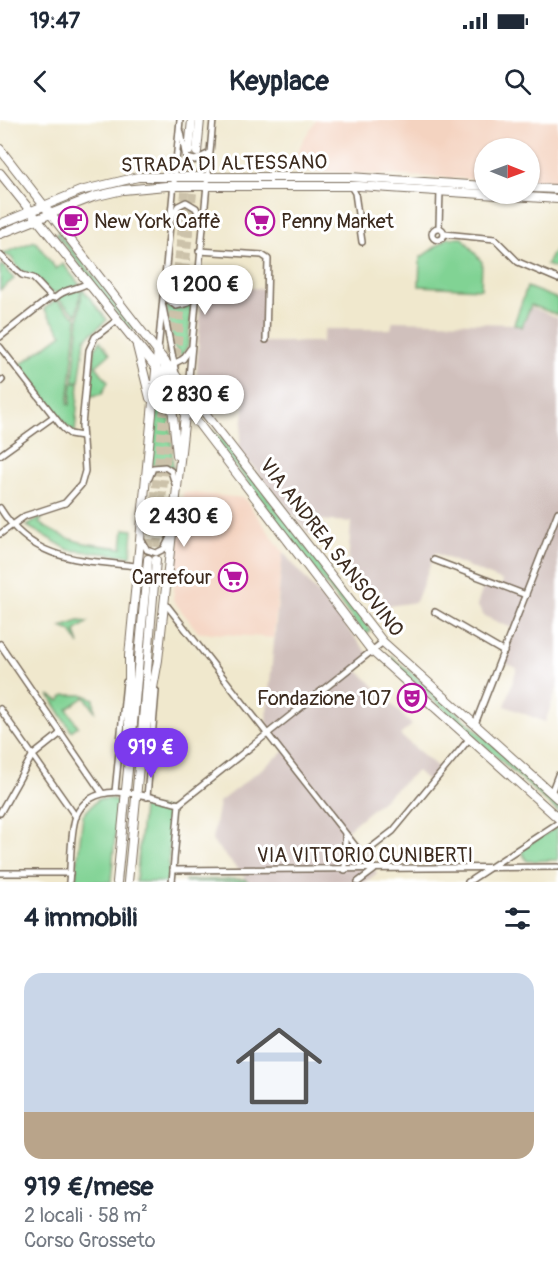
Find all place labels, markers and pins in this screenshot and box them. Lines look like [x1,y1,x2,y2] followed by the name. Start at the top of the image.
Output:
[57,205,89,237] cafe icon: New York Caffè
[244,205,276,237] supermarket icon: Penny Market
[94,209,221,234] place label: New York Caffè
[281,209,395,234] place label: Penny Market
[150,265,260,316] pin: 1 200 €
[141,375,251,426] pin: 2 830 €
[129,497,239,548] pin: 2 430 €
[217,561,249,593] supermarket icon: Carrefour
[132,565,212,590] place label: Carrefour
[396,682,428,714] theatre icon: Fondazione 107
[257,686,391,711] place label: Fondazione 107
[109,728,193,779] pin: 919 €

